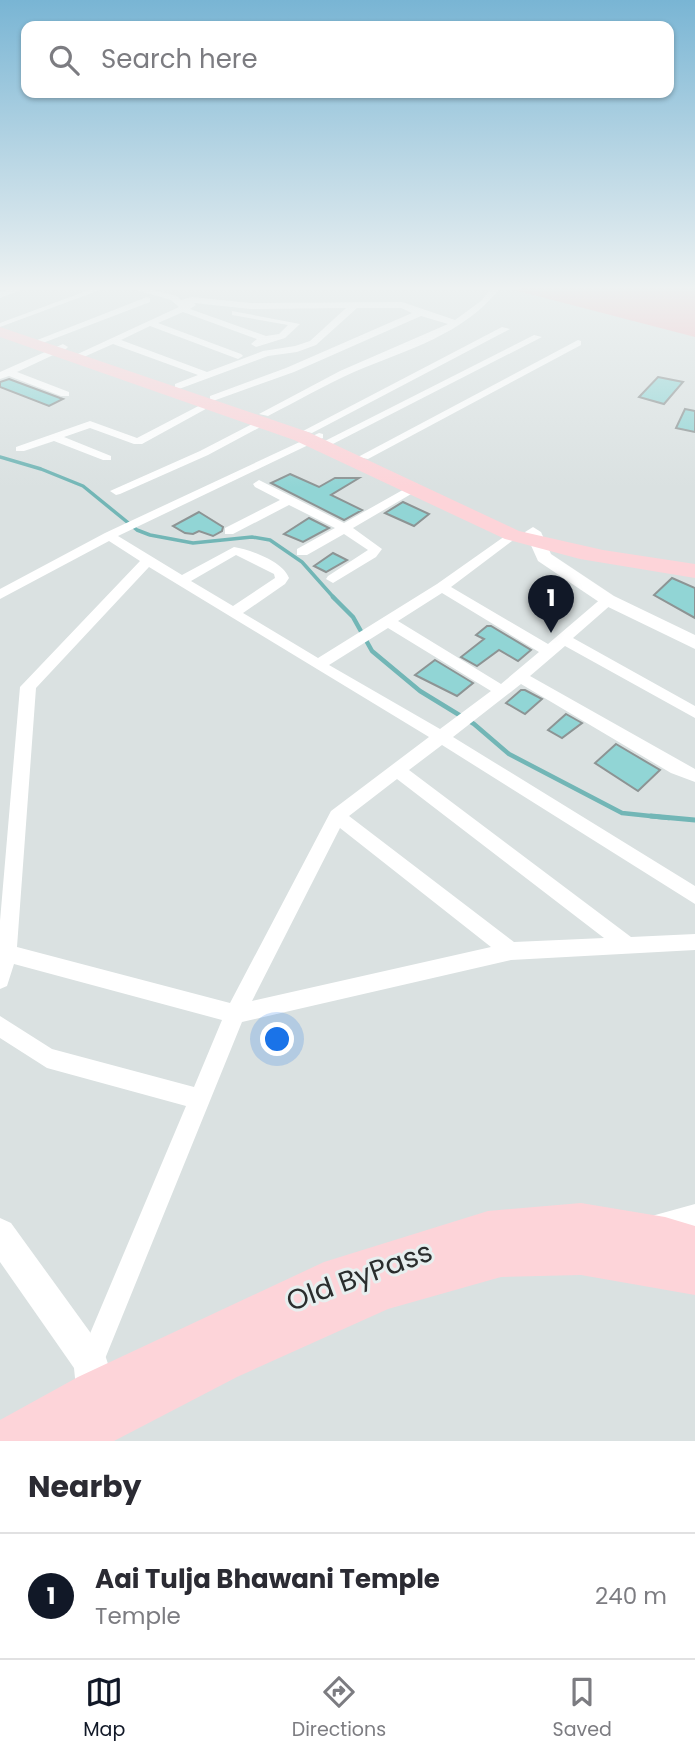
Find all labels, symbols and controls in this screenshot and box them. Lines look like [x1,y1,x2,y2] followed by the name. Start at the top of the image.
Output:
[21,21,674,98] search box
[45,41,83,79] icon: search
[101,41,258,77] text: Search here
[528,575,574,633] pin: 1
[260,1022,294,1056] your location
[281,1232,438,1321] street label: Old ByPass
[28,1465,142,1508] text: Nearby
[95,1561,440,1597] text: Aai Tulja Bhawani Temple
[47,1580,55,1612] text: 1
[595,1580,667,1612] text: 240 m
[95,1600,181,1632] text: Temple
[83,1673,125,1744] tab: Map
[292,1673,386,1744] tab: Directions
[553,1673,612,1744] tab: Saved

